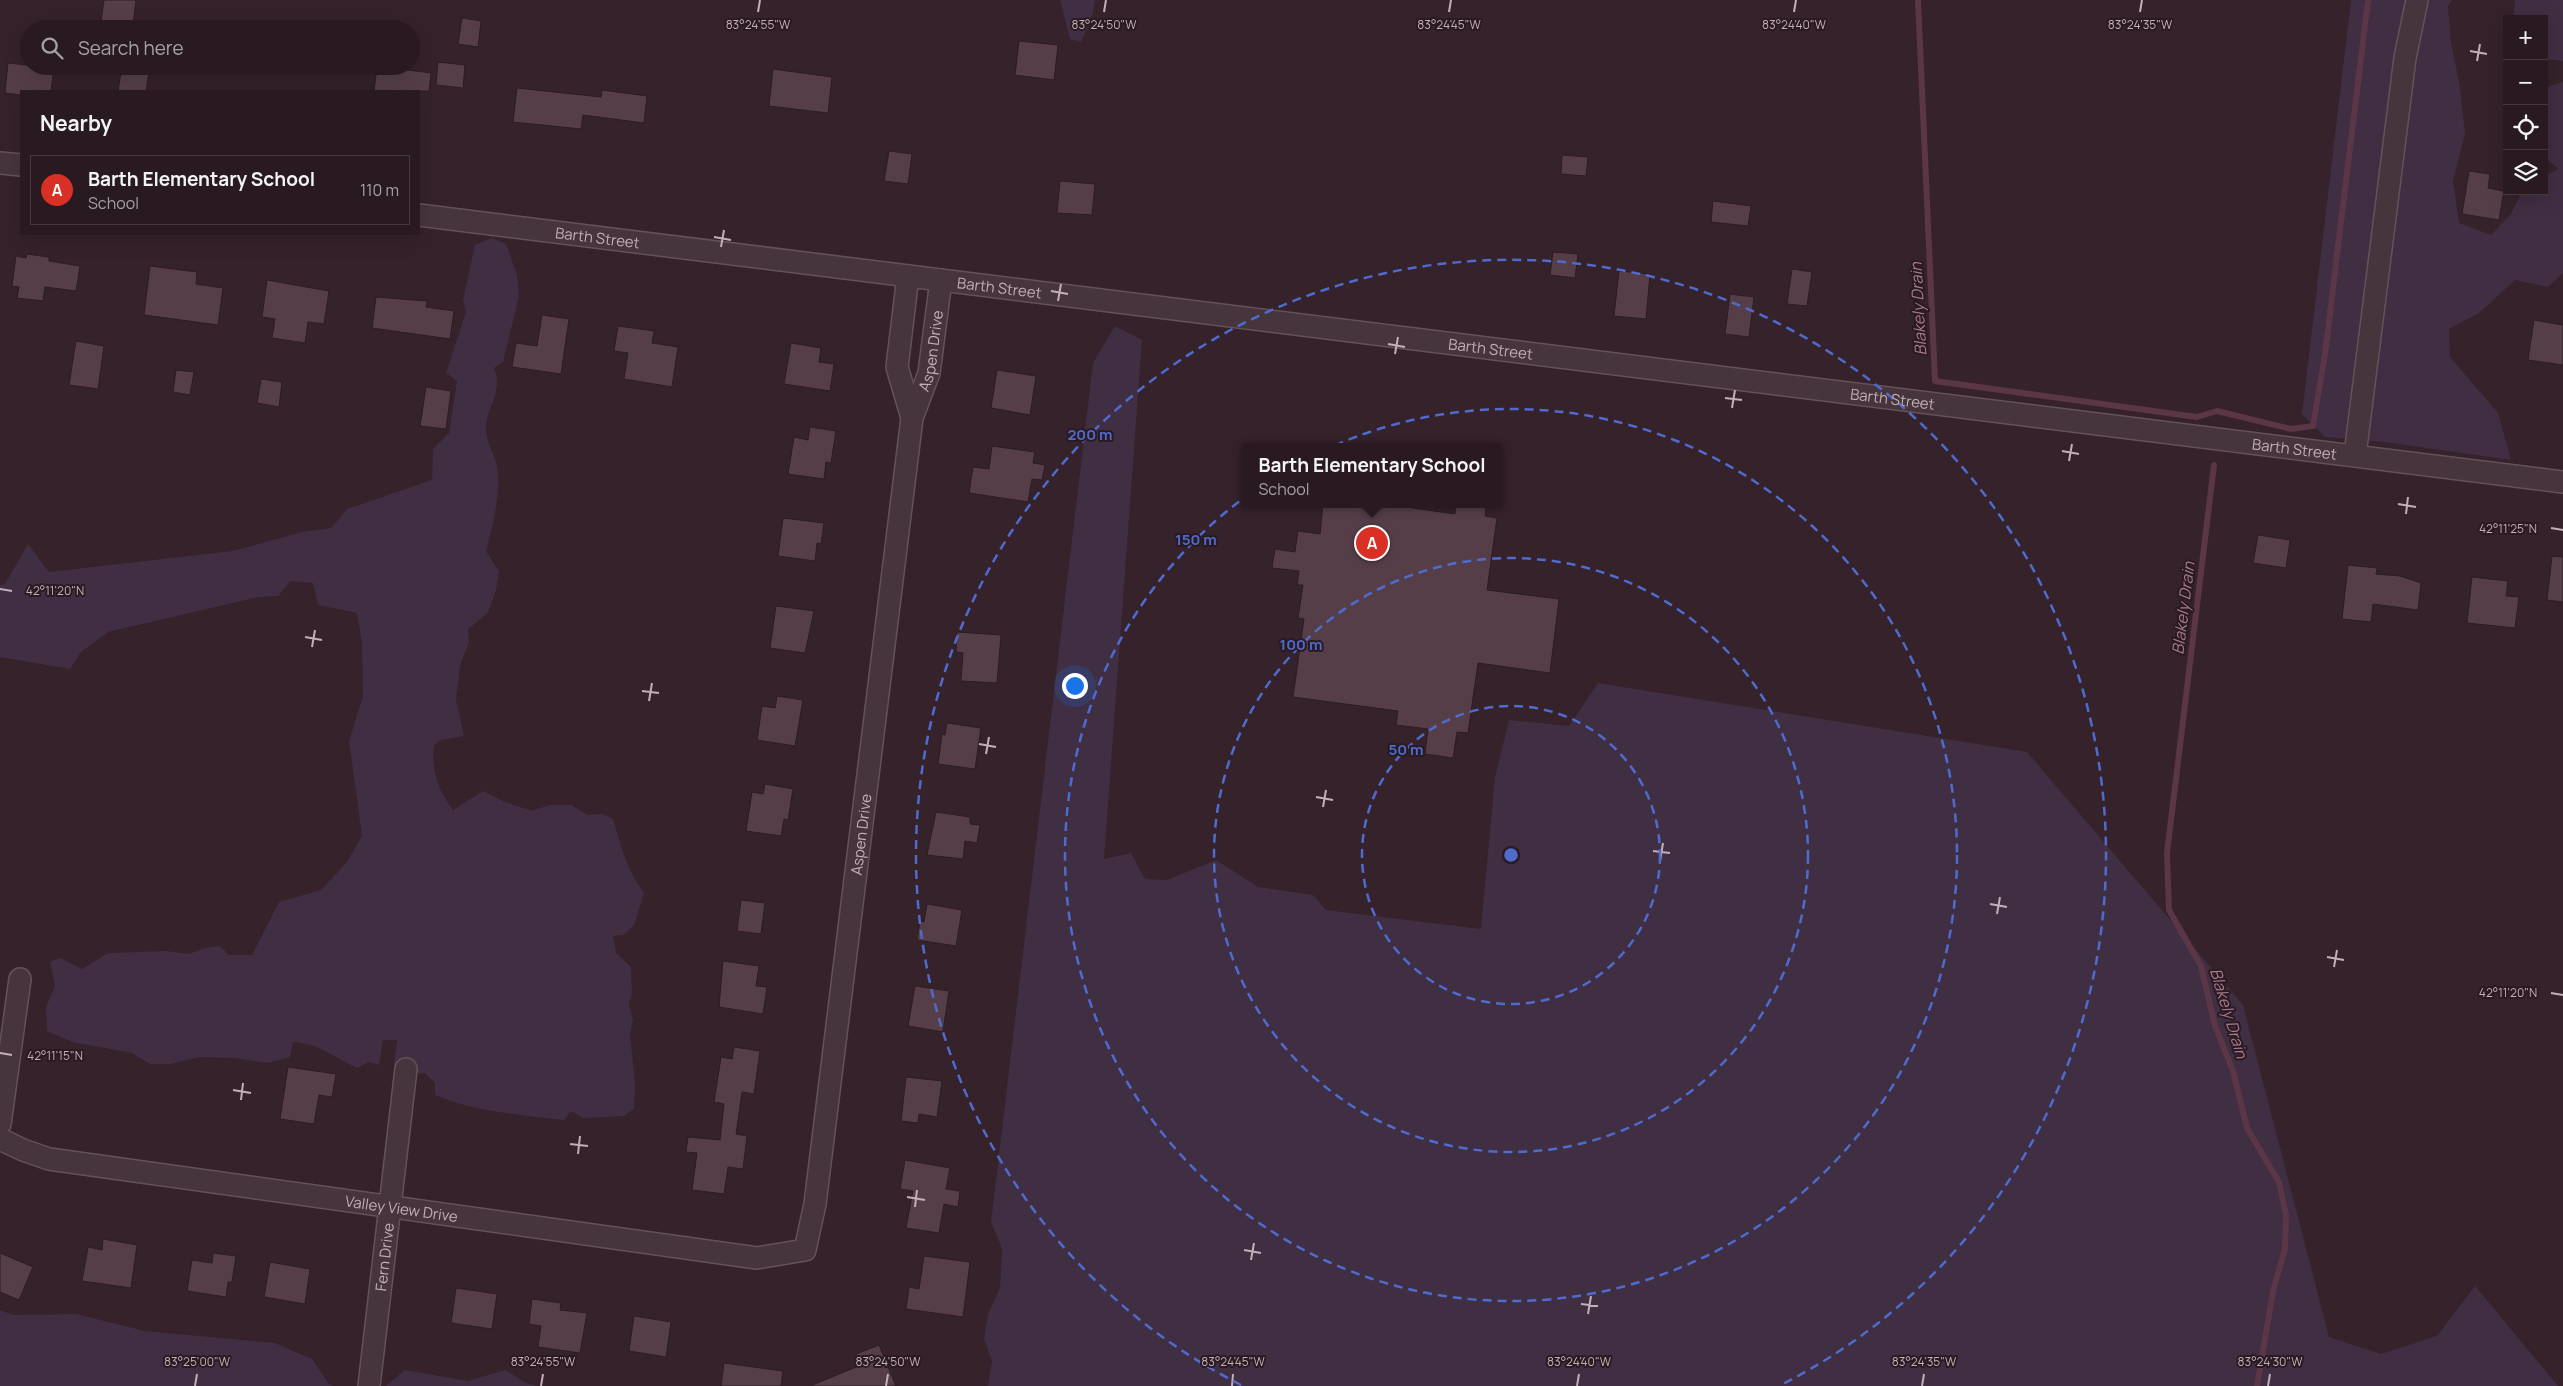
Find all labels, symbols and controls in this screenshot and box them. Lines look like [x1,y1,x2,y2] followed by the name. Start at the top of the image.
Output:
[2503,15,2548,195] map controls
[2503,15,2548,60] button: +
[726,16,791,33] text: 83°24'55"W
[1071,16,1137,33] text: 83°24'50"W
[1417,16,1481,33] text: 83°24'45"W
[1762,16,1827,33] text: 83°24'40"W
[2108,16,2173,33] text: 83°24'35"W
[20,20,420,75] search box
[38,34,66,62] icon: search
[78,35,184,61] text: Search here
[2503,60,2548,105] button: −
[2503,105,2548,150] button: locate
[40,109,112,137] text: Nearby
[2503,150,2548,195] button: layers
[88,166,315,192] text: Barth Elementary School
[52,179,62,201] text: A
[360,179,399,201] text: 110 m
[88,192,139,214] text: School
[554,222,641,253] street label: Barth Street
[1905,261,1931,356] water label: Blakely Drain
[956,272,1043,303] street label: Barth Street
[913,309,948,394] street label: Aspen Drive
[1447,333,1534,364] street label: Barth Street
[1849,383,1936,414] street label: Barth Street
[1067,424,1113,445] text: 200 m
[2251,433,2338,464] street label: Barth Street
[1242,443,1502,508] popup
[1259,452,1485,478] text: Barth Elementary School
[1259,478,1309,500] text: School
[2479,520,2537,537] text: 42°11'25"N
[1356,524,1388,562] pin: A
[1175,529,1217,550] text: 150 m
[2166,560,2200,656] water label: Blakely Drain
[26,582,84,599] text: 42°11'20"N
[1280,634,1322,655] text: 100 m
[1062,673,1088,699] your location
[1388,739,1424,760] text: 50 m
[845,792,876,876] street label: Aspen Drive
[1502,846,1520,864] centre of rings
[2205,965,2253,1061] water label: Blakely Drain
[2479,984,2537,1001] text: 42°11'20"N
[27,1047,83,1064] text: 42°11'15"N
[344,1190,460,1227] street label: Valley View Drive
[370,1221,399,1292] street label: Fern Drive
[164,1353,231,1370] text: 83°25'00"W
[511,1353,576,1370] text: 83°24'55"W
[855,1353,921,1370] text: 83°24'50"W
[1201,1353,1265,1370] text: 83°24'45"W
[1547,1353,1612,1370] text: 83°24'40"W
[1892,1353,1957,1370] text: 83°24'35"W
[2238,1353,2303,1370] text: 83°24'30"W

